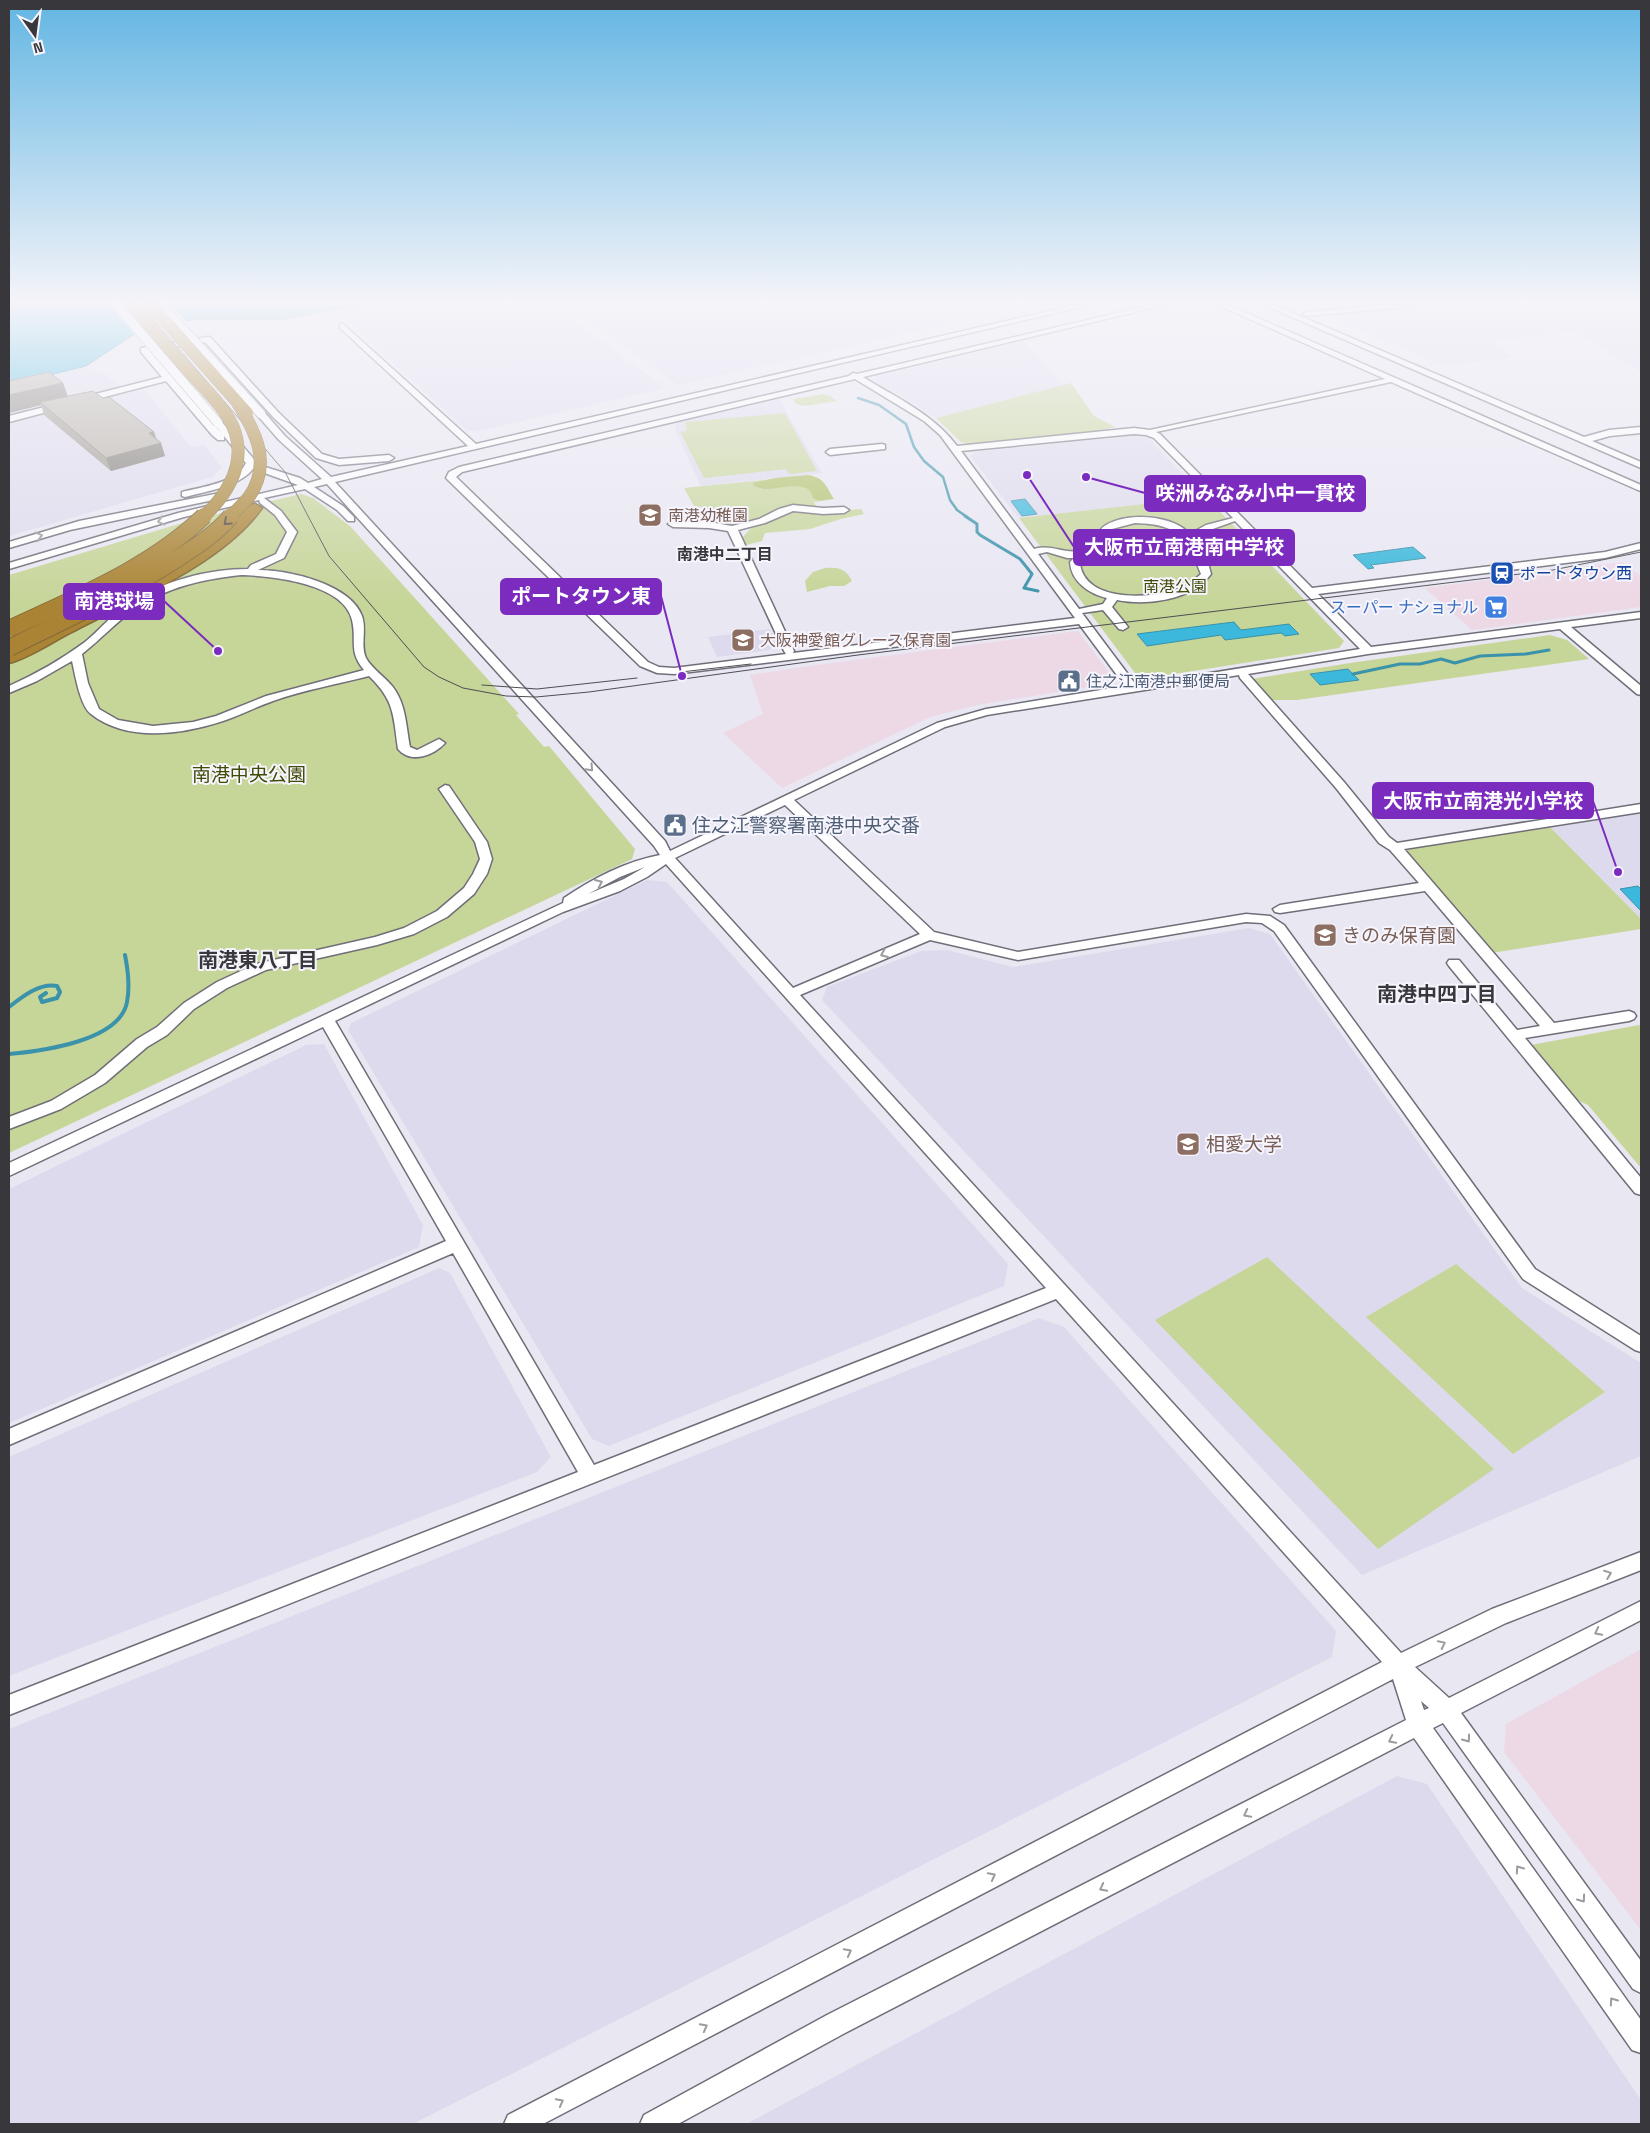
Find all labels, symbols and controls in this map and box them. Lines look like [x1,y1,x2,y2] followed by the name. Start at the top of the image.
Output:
[10,10,60,60] north arrow
[31,38,45,57] text: N
[1145,476,1365,511] callout: 咲洲みなみ小中一貫校
[1155,480,1355,506] text: 咲洲みなみ小中一貫校
[637,502,663,528] school or university icon: 南港幼稚園
[668,505,748,526] place label: 南港幼稚園
[158,516,166,526] one-way arrow
[224,516,233,525] one-way arrow
[1074,530,1294,565] callout: 大阪市立南港南中学校
[35,531,43,541] one-way arrow
[1084,534,1284,560] text: 大阪市立南港南中学校
[677,544,773,565] district label: 南港中二丁目
[1489,560,1515,586] station icon: ポートタウン西
[1520,563,1632,584] place label: ポートタウン西
[1143,576,1207,597] park label: 南港公園
[501,579,661,614] callout: ポートタウン東
[511,583,651,609] text: ポートタウン東
[64,584,164,619] callout: 南港球場
[74,588,154,614] text: 南港球場
[1483,594,1509,620] supermarket icon: スーパー ナショナル
[1330,597,1478,618] place label: スーパー ナショナル
[730,627,756,653] school or university icon: 大阪神愛館グレース保育園
[760,630,951,651] place label: 大阪神愛館グレース保育園
[1056,668,1082,694] public building icon: 住之江南港中郵便局
[1086,671,1230,692] place label: 住之江南港中郵便局
[192,762,306,787] park label: 南港中央公園
[584,762,593,771] one-way arrow
[1373,783,1593,818] callout: 大阪市立南港光小学校
[1383,788,1583,814] text: 大阪市立南港光小学校
[662,812,688,838] public building icon: 住之江警察署南港中央交番
[692,813,920,838] place label: 住之江警察署南港中央交番
[594,879,603,889] one-way arrow
[1312,922,1338,948] school or university icon: きのみ保育園
[1342,923,1456,948] place label: きのみ保育園
[198,947,318,973] district label: 南港東八丁目
[880,948,889,959] one-way arrow
[1377,981,1497,1007] district label: 南港中四丁目
[1175,1131,1201,1157] school or university icon: 相愛大学
[1206,1132,1282,1157] place label: 相愛大学
[1603,1570,1612,1580] one-way arrow
[1594,1626,1603,1636] one-way arrow
[1437,1639,1446,1650] one-way arrow
[1461,1733,1470,1743] one-way arrow
[1388,1734,1397,1744] one-way arrow
[1243,1808,1252,1818] one-way arrow
[1516,1865,1525,1874] one-way arrow
[987,1872,996,1882] one-way arrow
[1099,1882,1108,1892] one-way arrow
[1576,1893,1585,1903] one-way arrow
[843,1948,852,1958] one-way arrow
[1610,1997,1619,2007] one-way arrow
[699,2023,708,2033] one-way arrow
[554,2098,563,2108] one-way arrow

